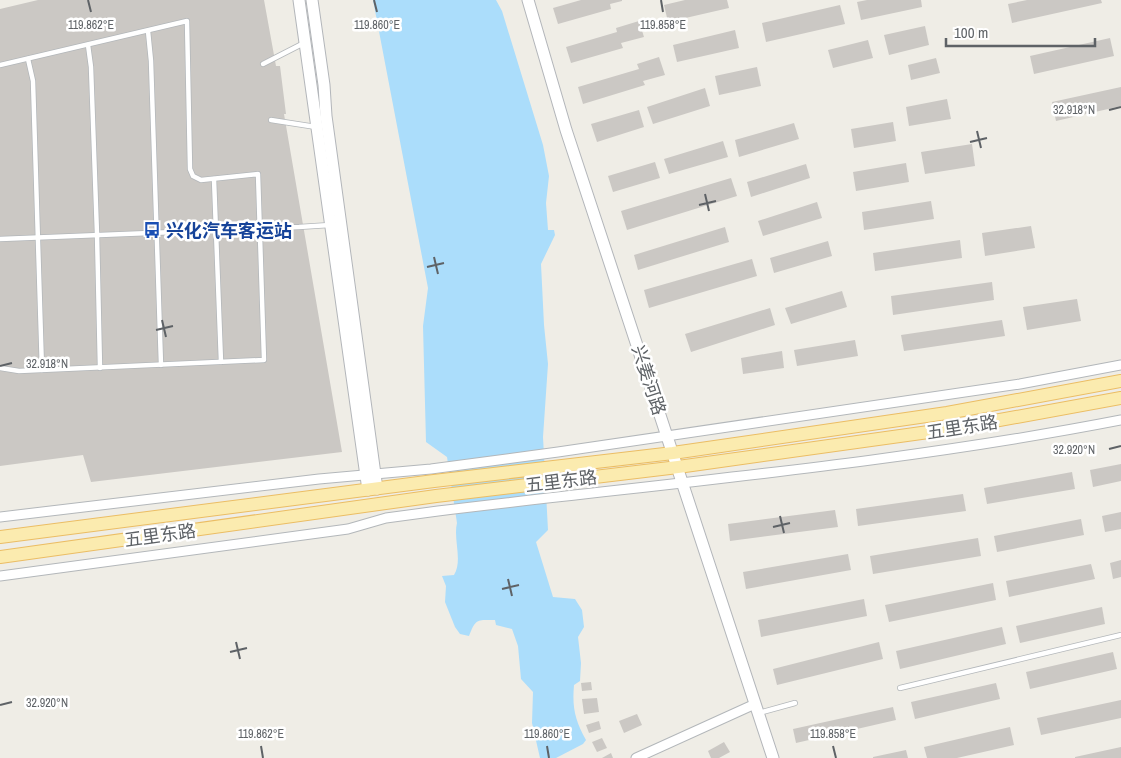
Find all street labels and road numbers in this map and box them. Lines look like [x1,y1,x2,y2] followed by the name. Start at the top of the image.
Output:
[626,342,672,418] street label: 兴姜河路
[924,409,1000,445] street label: 五里东路
[524,464,598,498] street label: 五里东路
[123,518,197,552] street label: 五里东路

